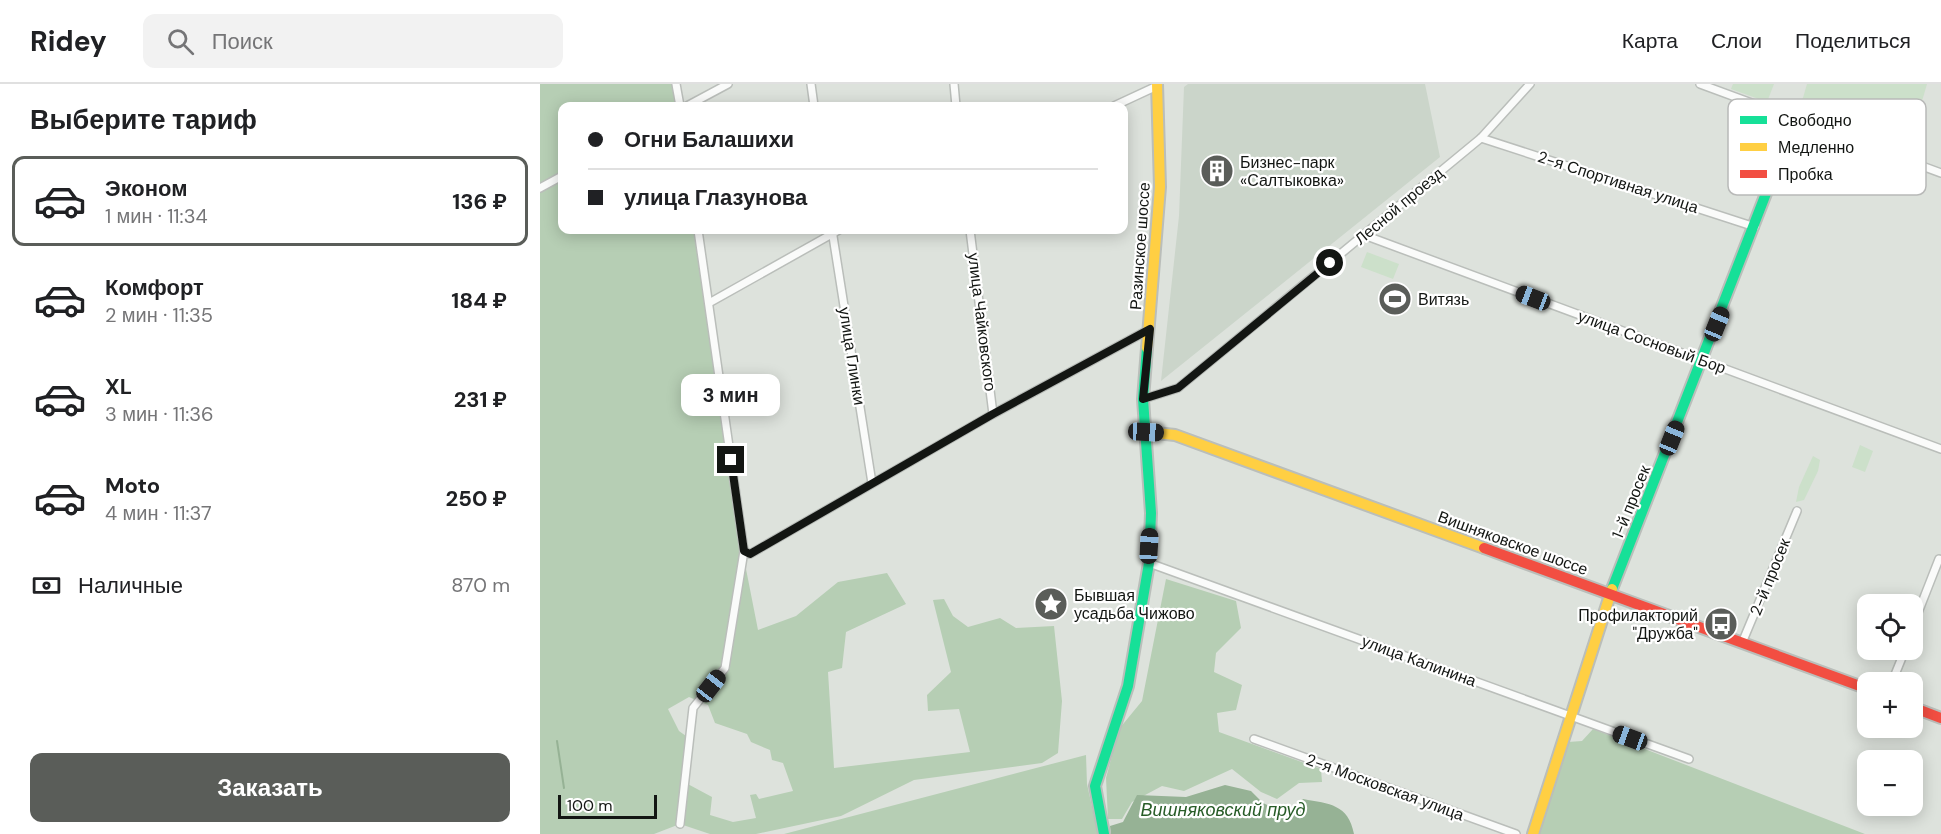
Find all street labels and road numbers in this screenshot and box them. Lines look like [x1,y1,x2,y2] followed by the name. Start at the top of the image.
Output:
[1535,146,1701,218] street label: 2-я Спортивная улица
[1350,162,1448,249] street label: Лесной проезд
[1125,181,1155,310] street label: Разинское шоссе
[963,251,1001,393] street label: улица Чайковского
[834,305,870,407] street label: улица Глинки
[1575,305,1729,379] street label: улица Сосновый Бор
[1607,461,1656,542] street label: 1-й просек
[1435,506,1591,580] street label: Вишняковское шоссе
[1745,534,1795,619] street label: 2-й просек
[1359,631,1479,691] street label: улица Калинина
[1303,749,1467,825] street label: 2-я Московская улица

